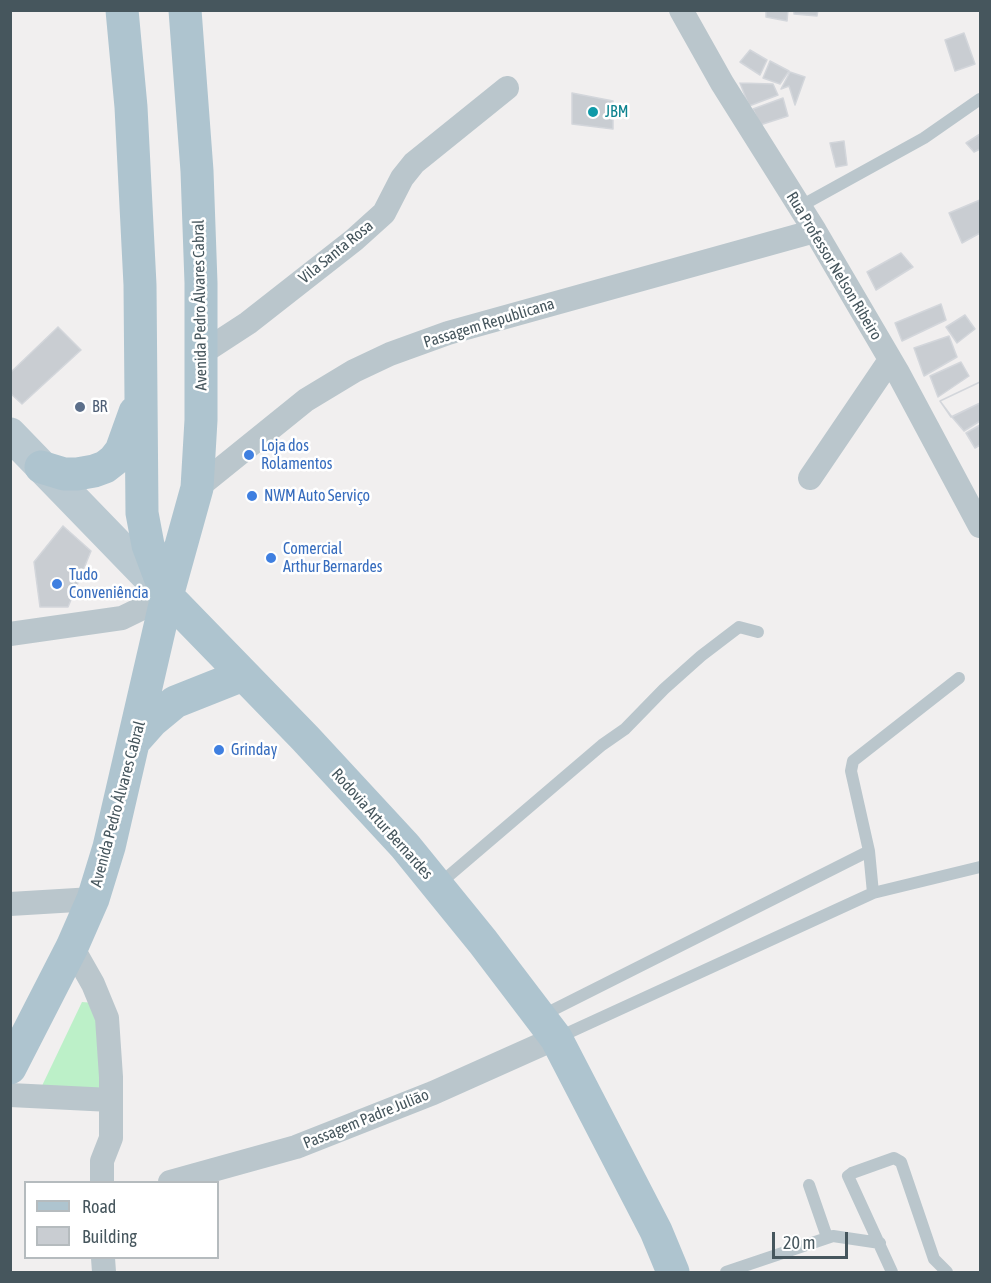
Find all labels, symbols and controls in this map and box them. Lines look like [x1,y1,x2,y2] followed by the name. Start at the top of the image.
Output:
[605,102,628,122] place label: JBM
[586,105,600,119] marker: JBM
[782,188,886,344] street label: Rua Professor Nelson Ribeiro
[295,216,377,288] street label: Vila Santa Rosa
[189,219,211,391] street label: Avenida Pedro Álvares Cabral
[421,294,557,352] street label: Passagem Republicana
[92,397,108,417] place label: BR
[73,400,87,414] marker: BR
[261,436,332,474] place label: Loja dos Rolamentos
[242,448,256,462] marker: Loja dos Rolamentos
[264,486,370,506] place label: NWM Auto Serviço
[245,489,259,503] marker: NWM Auto Serviço
[283,539,382,577] place label: Comercial Arthur Bernardes
[264,551,278,565] marker: Comercial Arthur Bernardes
[69,565,149,603] place label: Tudo Conveniência
[50,577,64,591] marker: Tudo Conveniência
[87,719,149,889] street label: Avenida Pedro Álvares Cabral
[231,740,277,760] place label: Grinday
[212,743,226,757] marker: Grinday
[327,765,437,883] street label: Rodovia Artur Bernardes
[300,1085,432,1153] street label: Passagem Padre Julião
[24,1181,219,1259] legend
[82,1196,116,1217] text: Road
[775,1220,852,1258] scale bar
[82,1226,137,1247] text: Building
[783,1232,815,1253] text: 20 m

